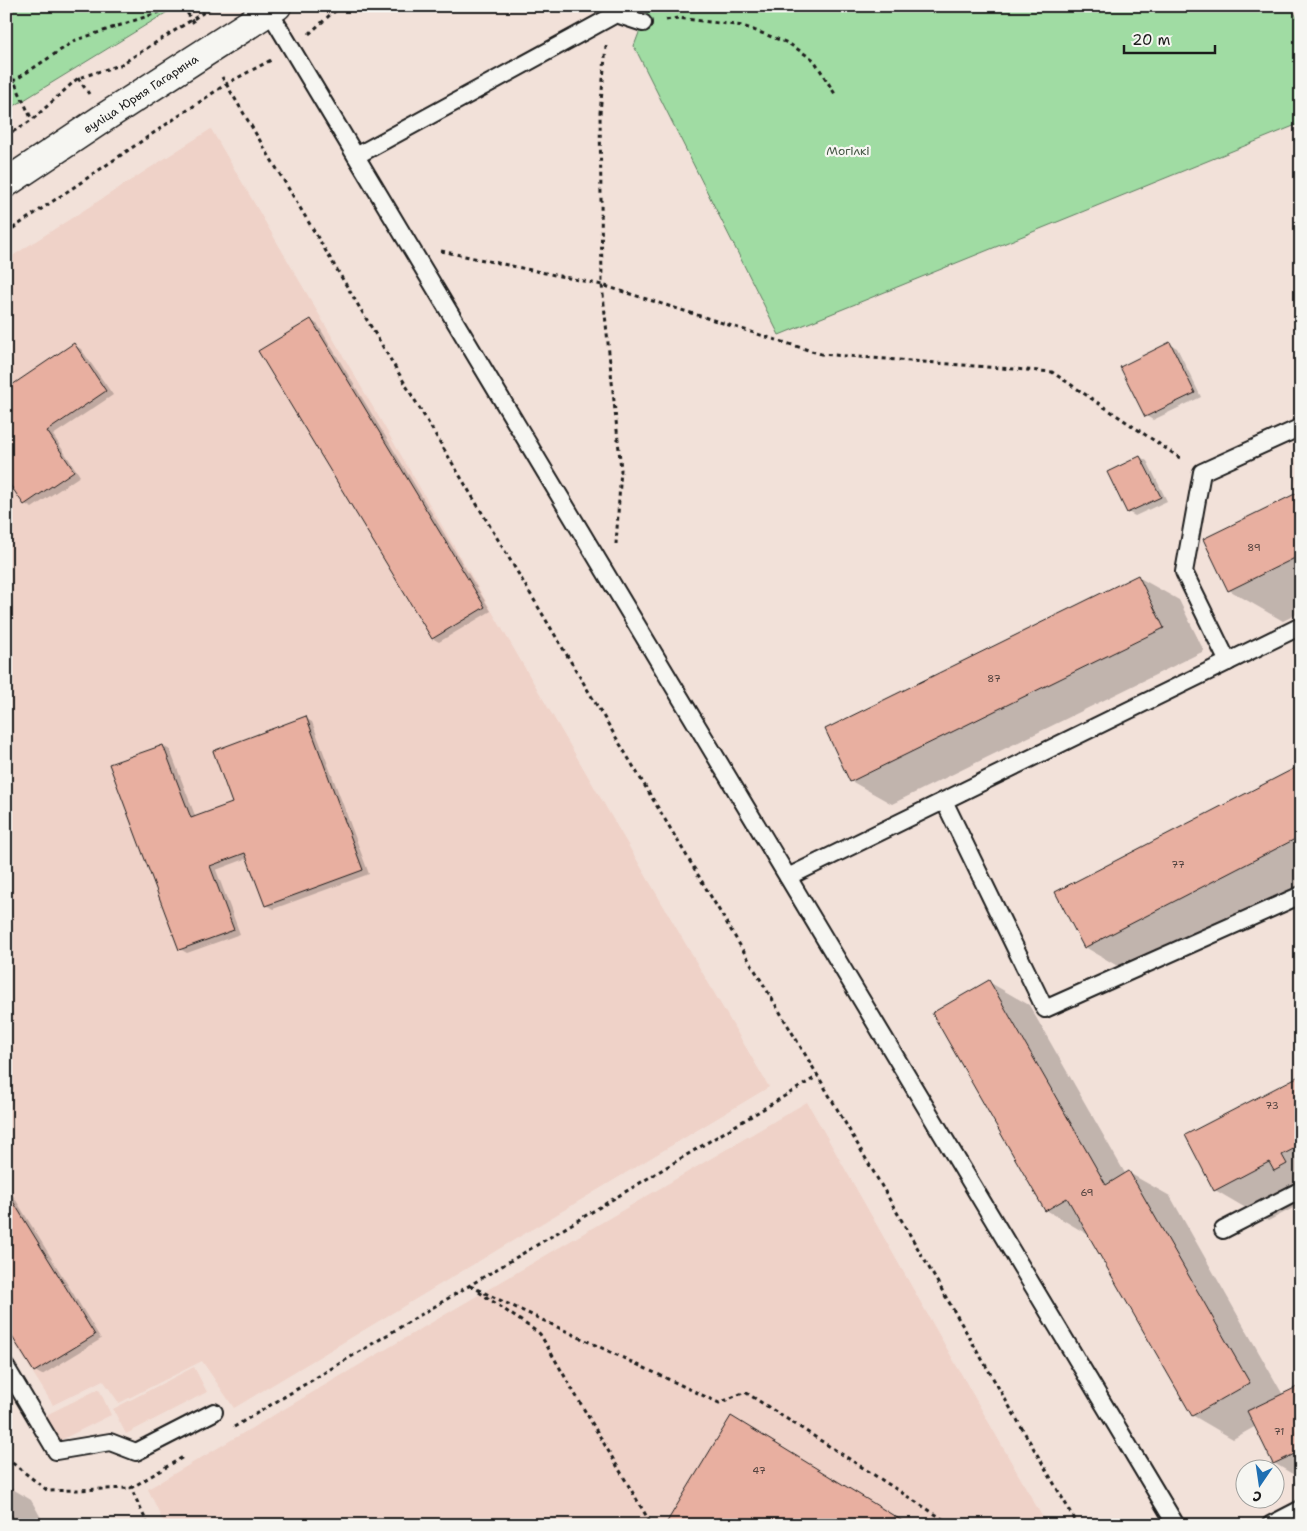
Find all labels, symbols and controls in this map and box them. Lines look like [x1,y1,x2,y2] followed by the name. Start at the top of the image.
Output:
[1124,22,1216,54] scale bar
[1132,30,1171,50] text: 20 m
[81,51,202,137] street label: вуліца Юрыя Гагарына
[826,143,870,159] park label: Могілкі
[1247,541,1261,554] house number: 89
[987,672,1001,685] house number: 87
[1171,858,1185,871] house number: 77
[1265,1099,1279,1112] house number: 73
[1080,1186,1094,1199] house number: 69
[1274,1425,1284,1438] house number: 71
[1234,1458,1284,1508] north arrow
[752,1464,766,1477] house number: 47
[1251,1487,1263,1506] text: С

